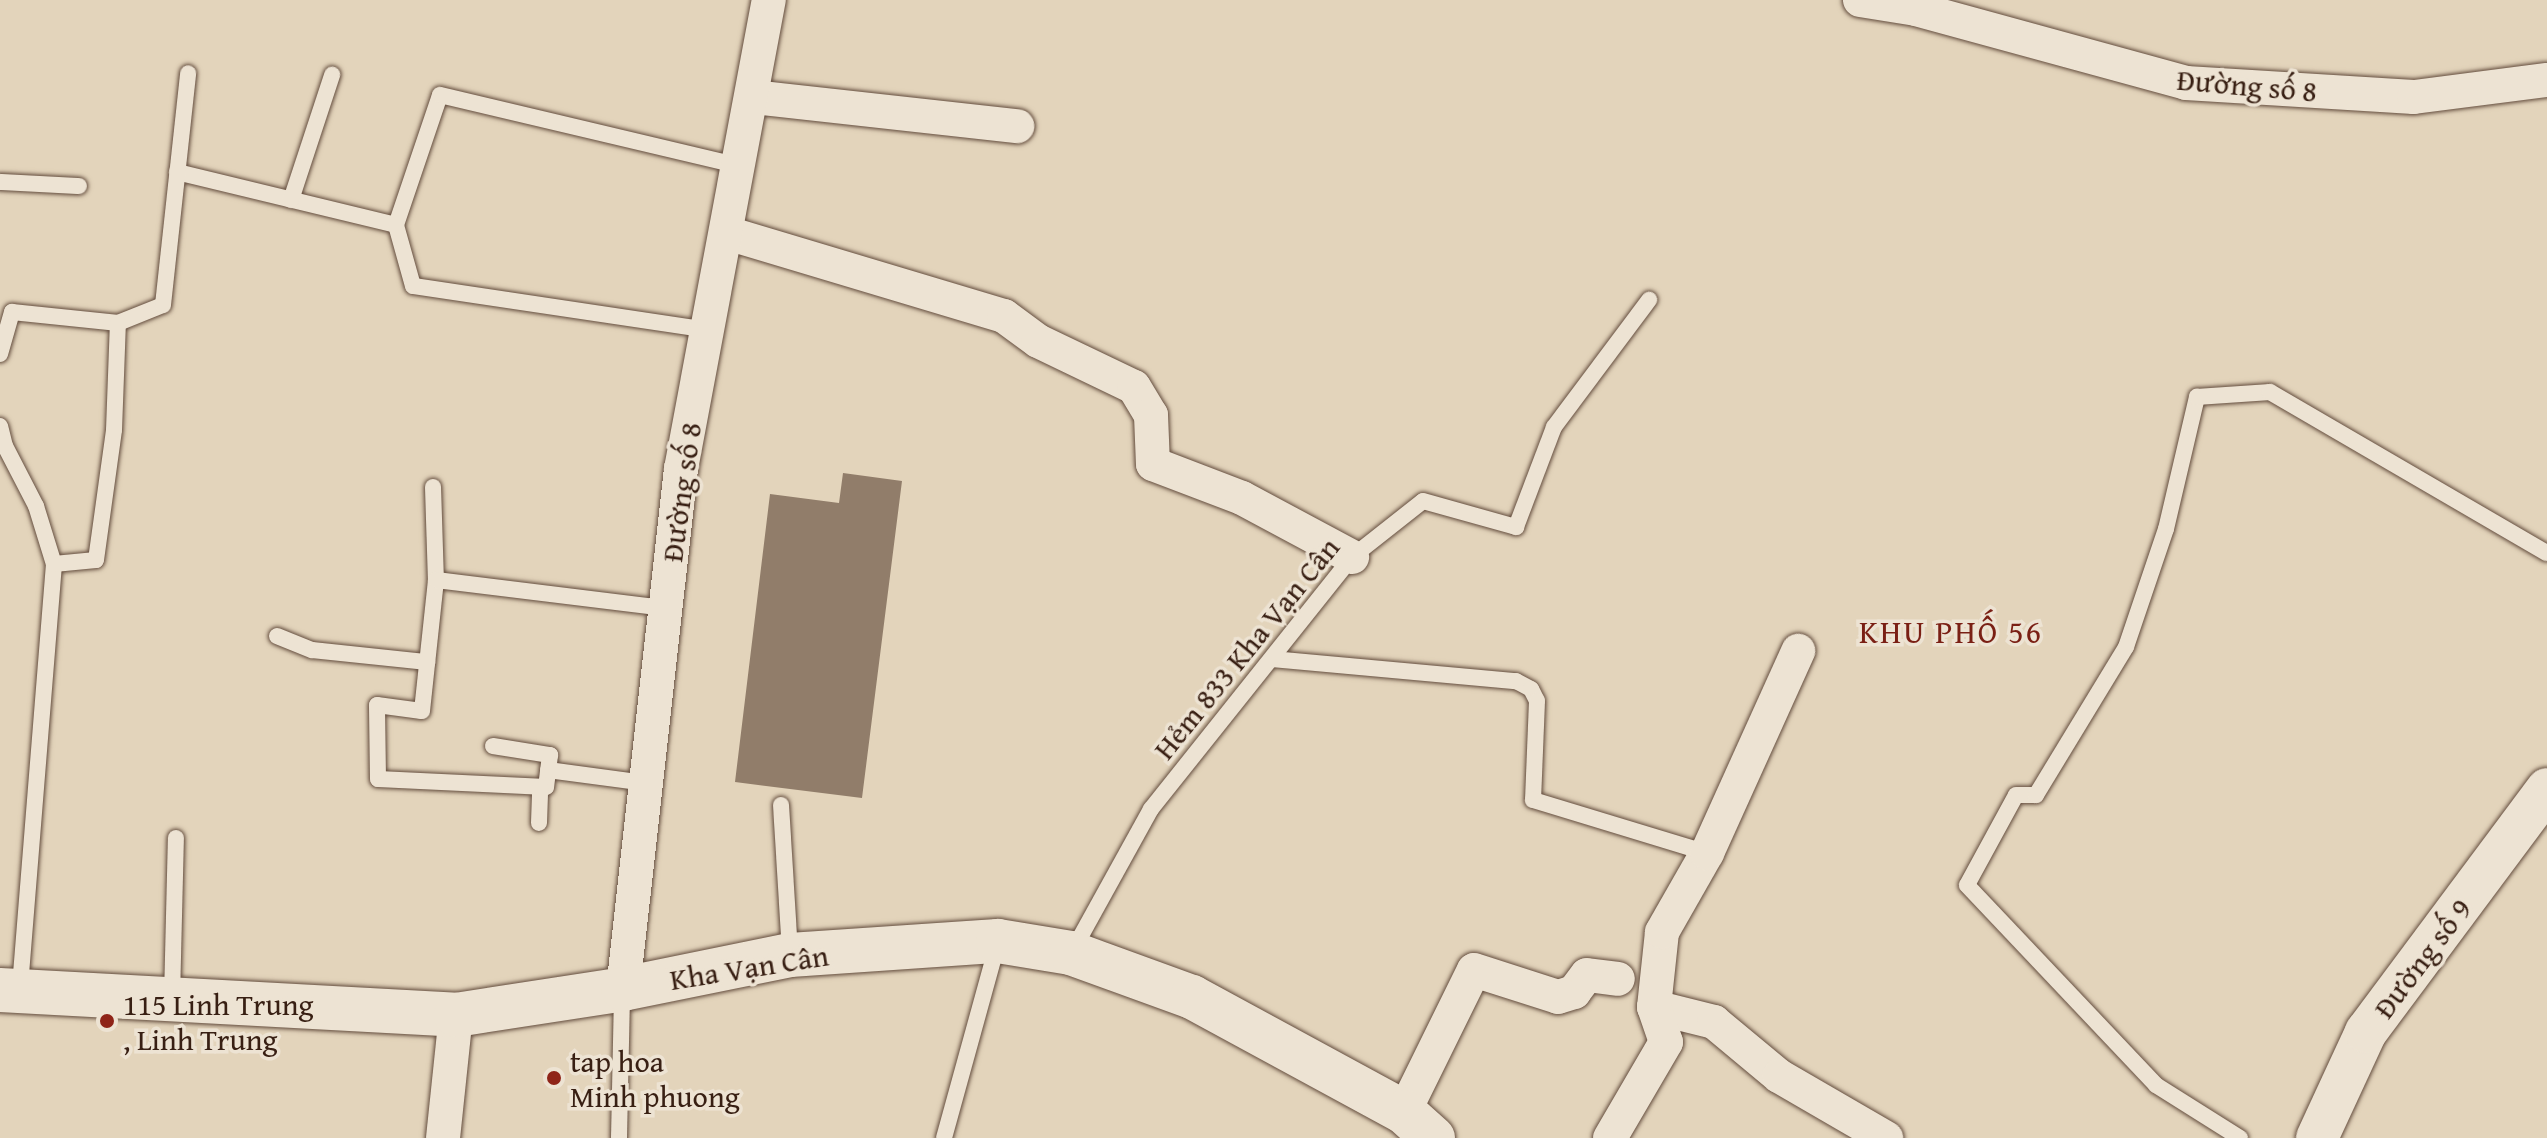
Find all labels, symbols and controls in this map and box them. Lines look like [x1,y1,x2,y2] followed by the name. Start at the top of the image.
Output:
[2175,61,2319,109] street label: Đường số 8
[653,420,709,564] street label: Đường số 8
[1145,530,1347,766] street label: Hẻm 833 Kha Vạn Cân
[1859,613,2043,651] district label: KHU PHỐ 56
[2365,891,2479,1025] street label: Đường số 9
[667,937,831,997] street label: Kha Vạn Cân
[123,986,313,1056] place label: 115 Linh Trung , Linh Trung
[98,1012,116,1030] marker: 115 Linh Trung , Linh Trung
[570,1043,740,1114] place label: tap hoa Minh phuong
[545,1069,563,1087] marker: tap hoa Minh phuong

